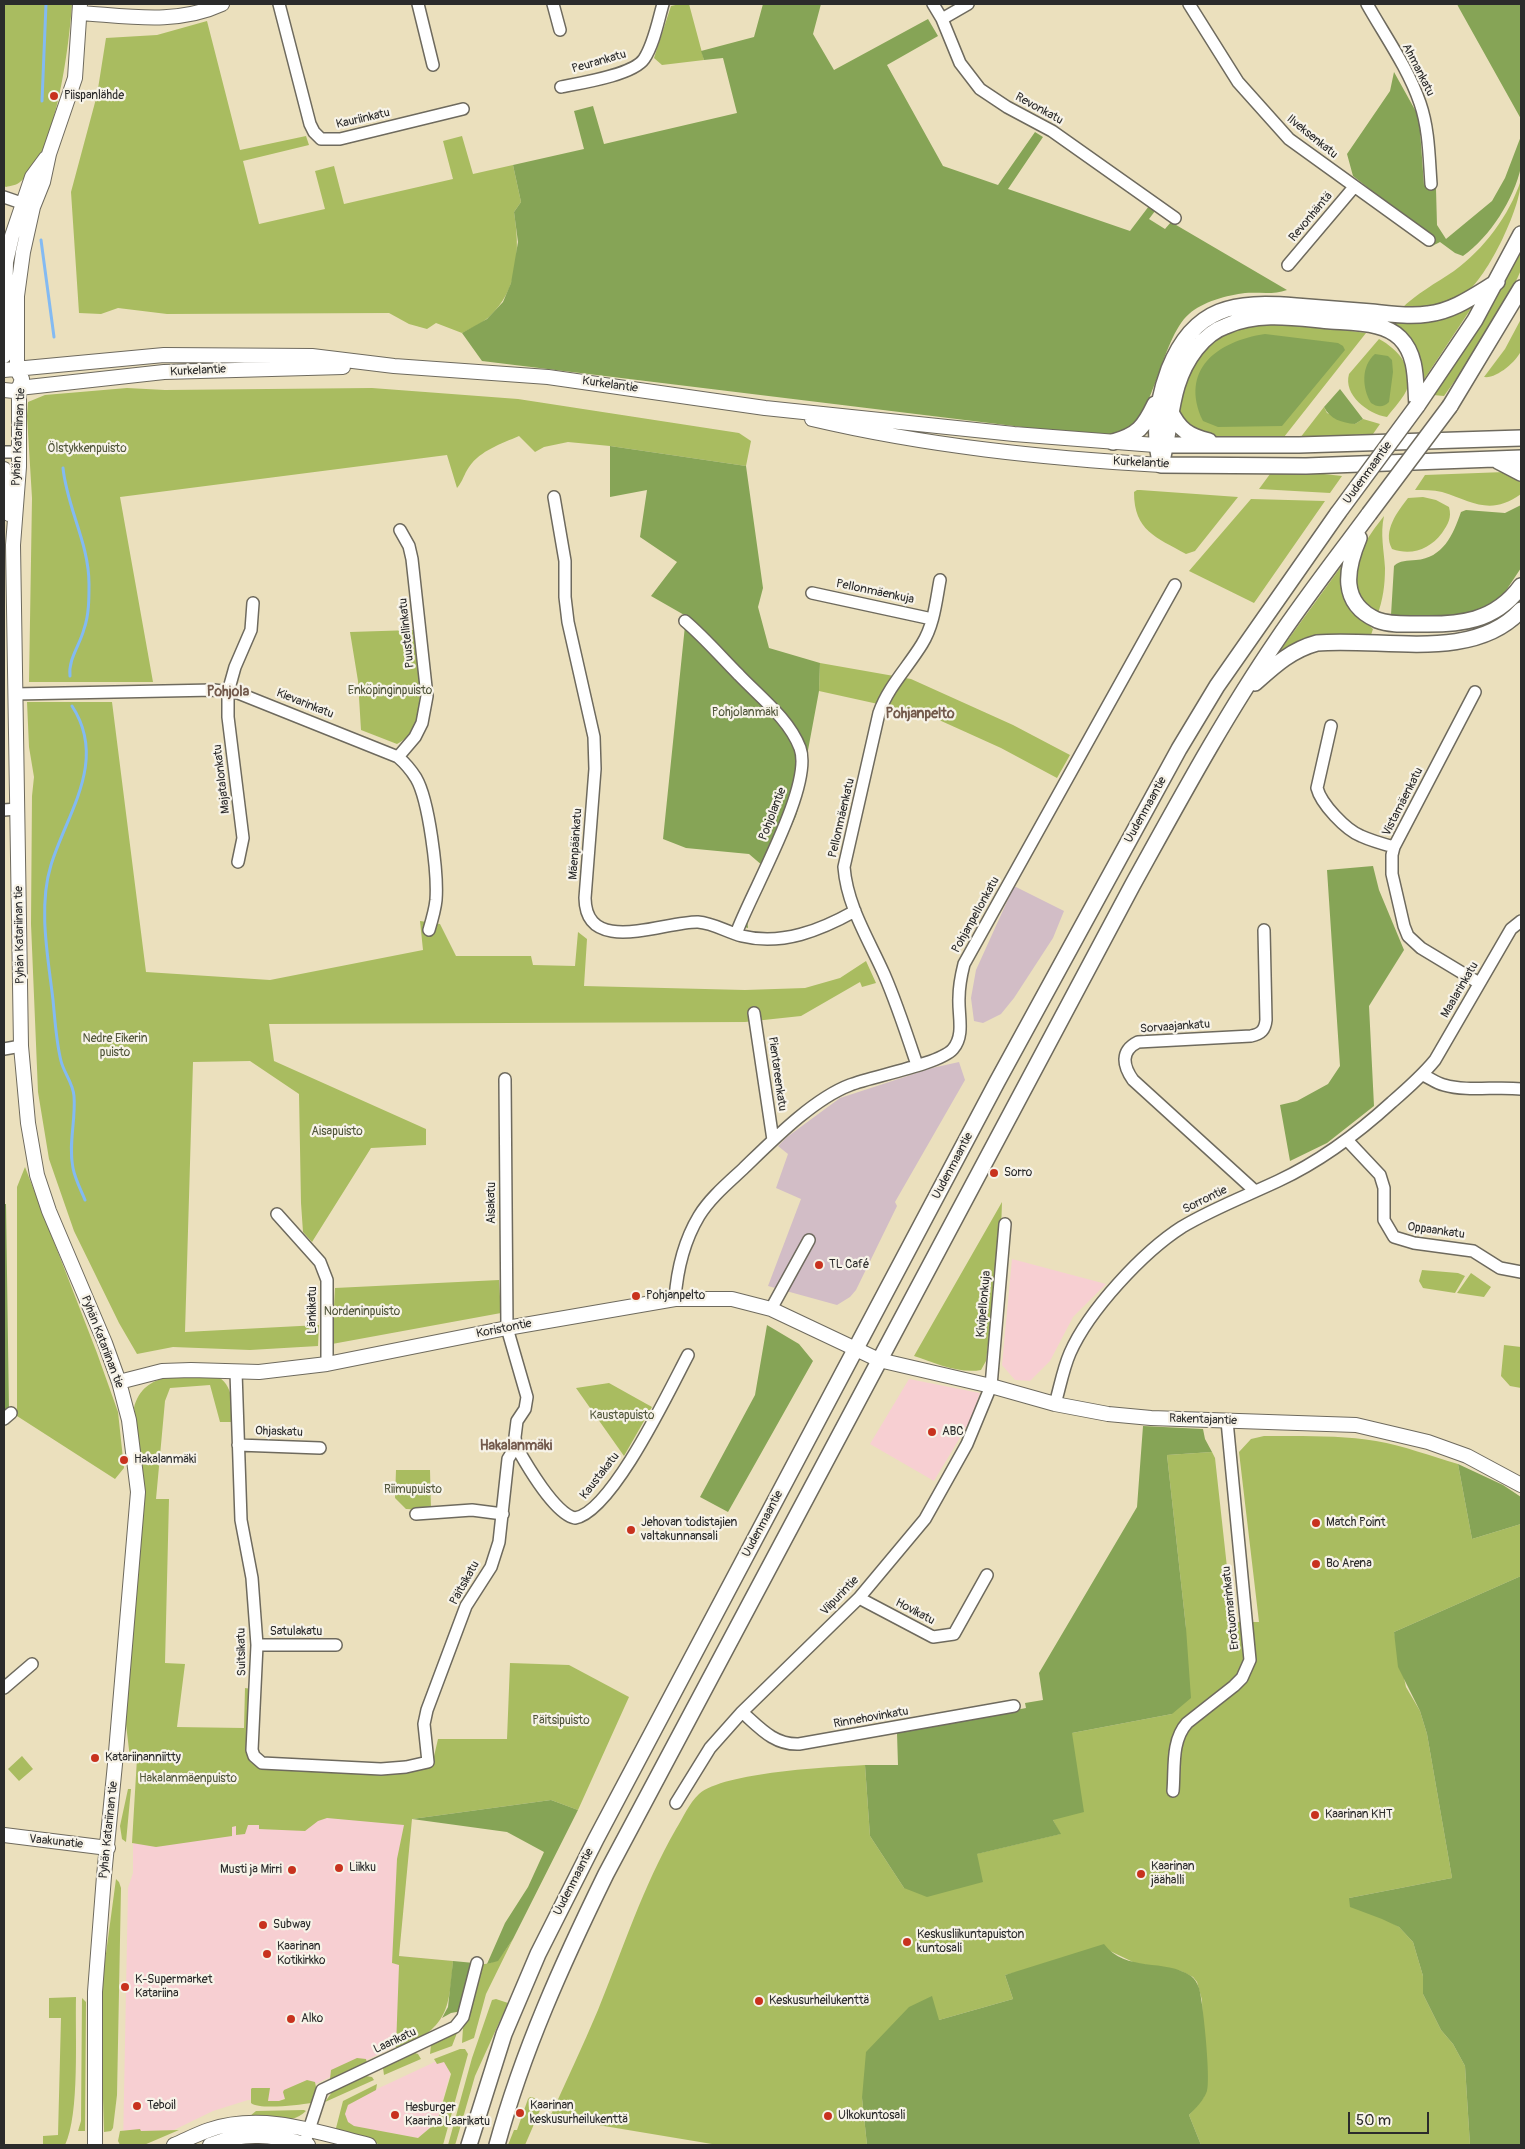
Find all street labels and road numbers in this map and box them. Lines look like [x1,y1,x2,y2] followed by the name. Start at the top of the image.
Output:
[1399,41,1437,99] street label: Ahmankatu
[570,47,628,77] street label: Peurankatu
[1013,90,1065,128] street label: Revonkatu
[335,106,391,132] street label: Kauriinkatu
[1284,112,1340,162] street label: Ilveksenkatu
[1286,189,1336,245] street label: Revonhäntä
[170,362,226,380] street label: Kurkelantie
[581,374,639,396] street label: Kurkelantie
[9,388,29,486] street label: Pyhän Katariinan tie
[1341,439,1395,507] street label: Uudenmaantie
[1113,454,1169,472] street label: Kurkelantie
[835,577,915,607] street label: Pellonmäenkuja
[396,597,418,669] street label: Puustellinkatu
[274,686,336,722] street label: Kievarinkatu
[211,744,233,814] street label: Majatalonkatu
[1380,765,1426,839] street label: Vistamäenkatu
[1122,774,1170,846] street label: Uudenmaantie
[826,777,858,859] street label: Pellonmäenkatu
[756,785,790,843] street label: Pohjolantie
[566,808,586,880] street label: Mäenpäänkatu
[949,874,1003,956] street label: Pohjanpellonkatu
[12,886,28,984] street label: Pyhän Katariinan tie
[1438,959,1482,1021] street label: Maalarinkatu
[1140,1017,1210,1037] street label: Sorvaajankatu
[765,1036,789,1112] street label: Pientareenkatu
[929,1130,977,1202] street label: Uudenmaantie
[485,1182,499,1224] street label: Aisakatu
[1180,1183,1230,1217] street label: Sorrontie
[1406,1220,1466,1242] street label: Oppaankatu
[974,1270,994,1338] street label: Kivipellonkuja
[306,1286,320,1334] street label: Länkikatu
[78,1294,126,1390] street label: Pyhän Katariinan tie
[475,1317,533,1341] street label: Koristontie
[1169,1412,1237,1428] street label: Rakentajantie
[255,1424,303,1440] street label: Ohjaskatu
[577,1450,623,1502] street label: Kaustakatu
[739,1488,787,1560] street label: Uudenmaantie
[447,1559,483,1607] street label: Päitsikatu
[1219,1565,1243,1651] street label: Erotuomarinkatu
[818,1573,862,1619] street label: Viipurintie
[893,1596,937,1628] street label: Hovikatu
[270,1625,322,1639] street label: Satulakatu
[234,1628,250,1676] street label: Suitsikatu
[832,1704,910,1732] street label: Rinnehovinkatu
[97,1780,121,1880] street label: Pyhän Katariinan tie
[28,1832,84,1852] street label: Vaakunatie
[551,1846,597,1918] street label: Uudenmaantie
[371,2025,419,2057] street label: Laarikatu

